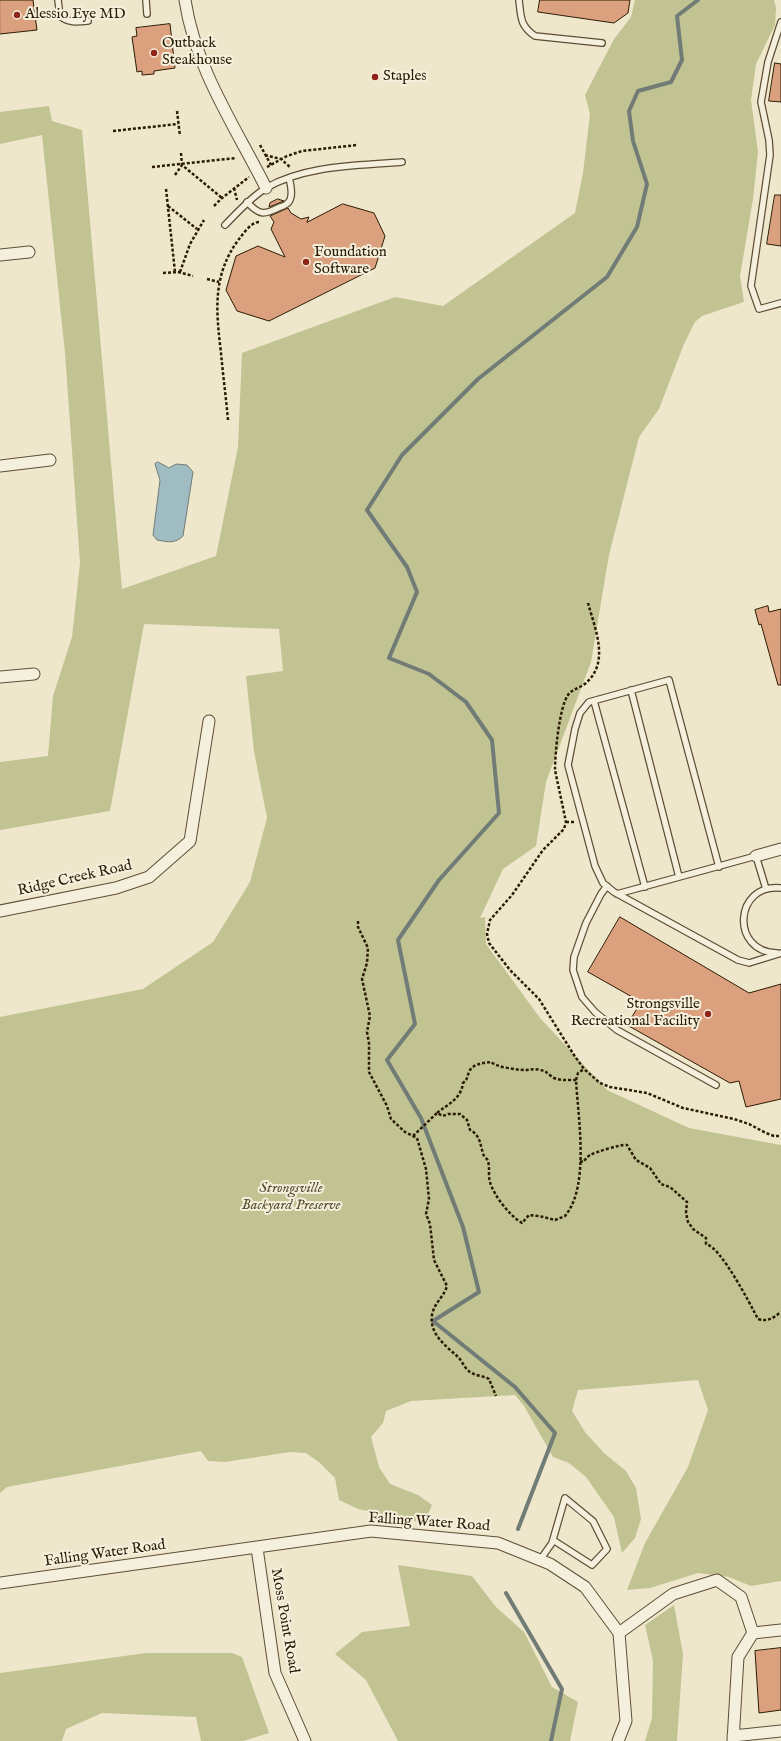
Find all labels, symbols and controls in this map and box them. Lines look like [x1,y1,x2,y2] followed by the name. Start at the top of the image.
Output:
[25,6,126,24] place label: Alessio Eye MD
[12,10,22,20] marker: Alessio Eye MD
[162,35,232,70] place label: Outback Steakhouse
[149,48,159,58] marker: Outback Steakhouse
[383,68,427,86] place label: Staples
[370,72,380,82] marker: Staples
[314,244,387,279] place label: Foundation Software
[301,257,311,267] marker: Foundation Software
[16,857,134,901] street label: Ridge Creek Road
[571,996,700,1031] place label: Strongsville Recreational Facility
[703,1009,713,1019] marker: Strongsville Recreational Facility
[241,1180,341,1215] park label: Strongsville Backyard Preserve
[368,1510,490,1536] street label: Falling Water Road
[43,1537,167,1571] street label: Falling Water Road
[266,1567,302,1675] street label: Moss Point Road

